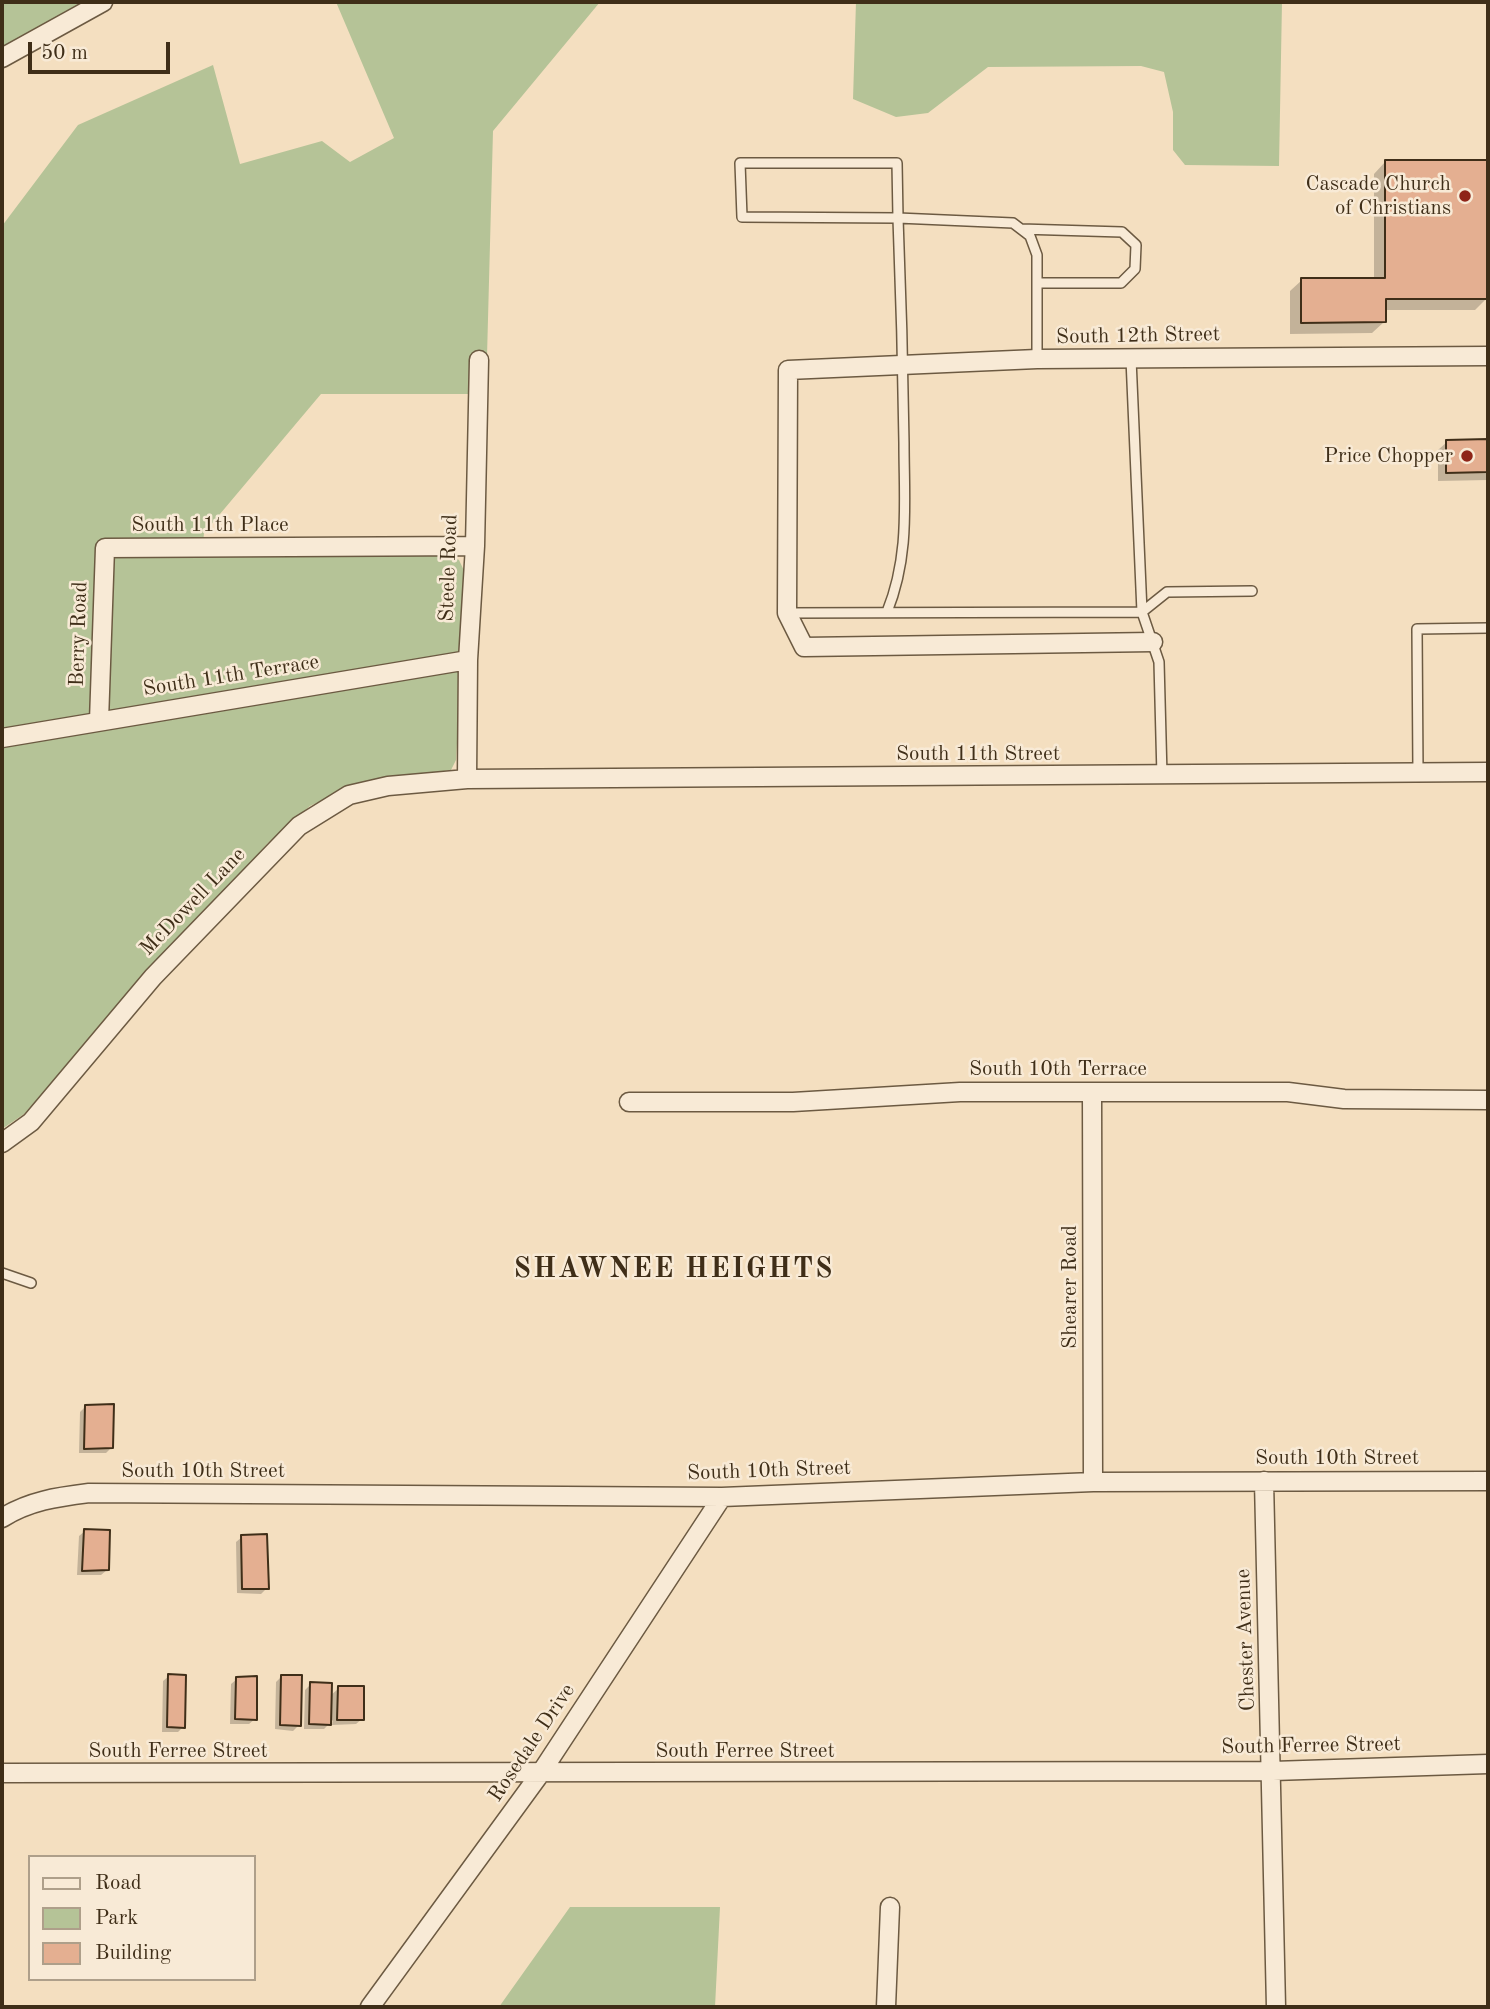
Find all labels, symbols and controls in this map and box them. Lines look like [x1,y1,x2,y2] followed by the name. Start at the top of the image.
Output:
[32,28,173,72] scale bar
[41,43,88,64] text: 50 m
[1306,171,1451,221] place label: Cascade Church of Christians
[1457,188,1473,204] marker: Cascade Church of Christians
[1056,322,1220,350] street label: South 12th Street
[1324,443,1453,469] place label: Price Chopper
[1459,448,1475,464] marker: Price Chopper
[131,512,289,538] street label: South 11th Place
[435,514,463,622] street label: Steele Road
[65,581,93,687] street label: Berry Road
[141,650,321,702] street label: South 11th Terrace
[896,741,1060,767] street label: South 11th Street
[135,843,251,961] street label: McDowell Lane
[969,1056,1147,1082] street label: South 10th Terrace
[1057,1225,1083,1349] street label: Shearer Road
[515,1253,833,1287] district label: SHAWNEE HEIGHTS
[1255,1445,1419,1471] street label: South 10th Street
[687,1456,851,1486] street label: South 10th Street
[121,1458,285,1484] street label: South 10th Street
[1231,1568,1261,1712] street label: Chester Avenue
[483,1679,581,1807] street label: Rosedale Drive
[1221,1732,1401,1760] street label: South Ferree Street
[88,1738,268,1764] street label: South Ferree Street
[655,1738,835,1764] street label: South Ferree Street
[28,1855,256,1981] legend
[95,1873,142,1894] text: Road
[95,1908,138,1929] text: Park
[95,1943,171,1964] text: Building

